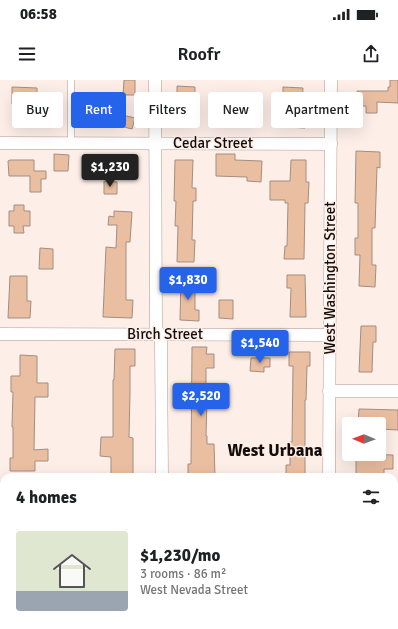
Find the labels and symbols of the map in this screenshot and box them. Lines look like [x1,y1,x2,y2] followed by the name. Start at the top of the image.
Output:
[173,134,253,152] street label: Cedar Street
[77,154,143,188] pin: $1,230
[321,202,339,354] street label: West Washington Street
[155,267,221,301] pin: $1,830
[127,325,203,343] street label: Birch Street
[227,330,293,364] pin: $1,540
[168,383,234,417] pin: $2,520
[342,417,386,461] north arrow
[228,440,323,461] district label: West Urbana

